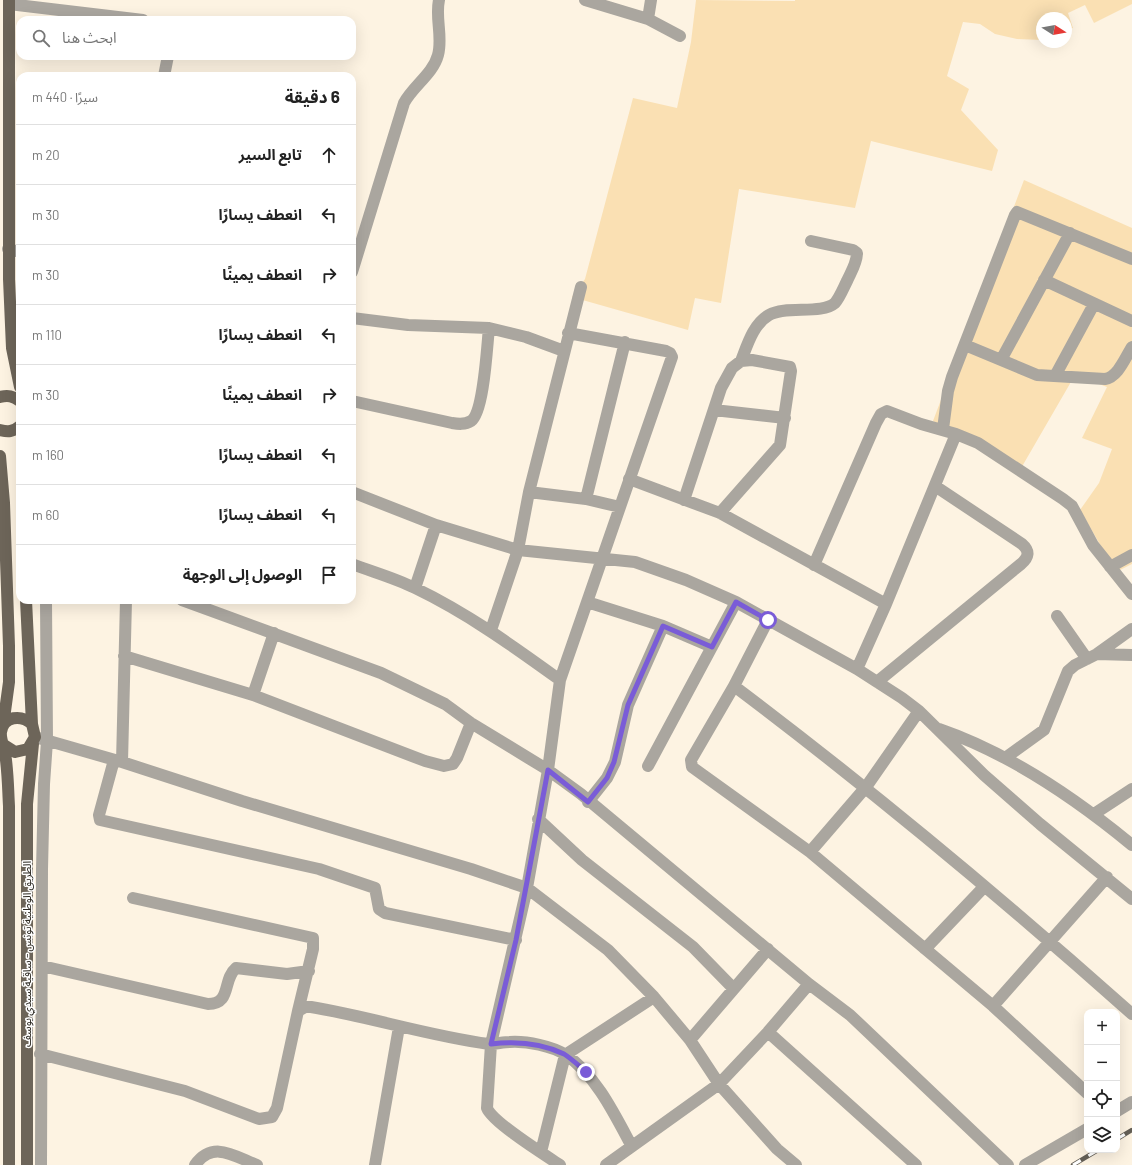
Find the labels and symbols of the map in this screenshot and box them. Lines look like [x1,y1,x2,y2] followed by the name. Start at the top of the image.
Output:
[1036,12,1072,48] north arrow
[759,611,777,629] route start
[20,861,36,1047] street label: الطريق الوطنية تونس - ساقية سيدي يوسف
[577,1063,595,1081] route end

